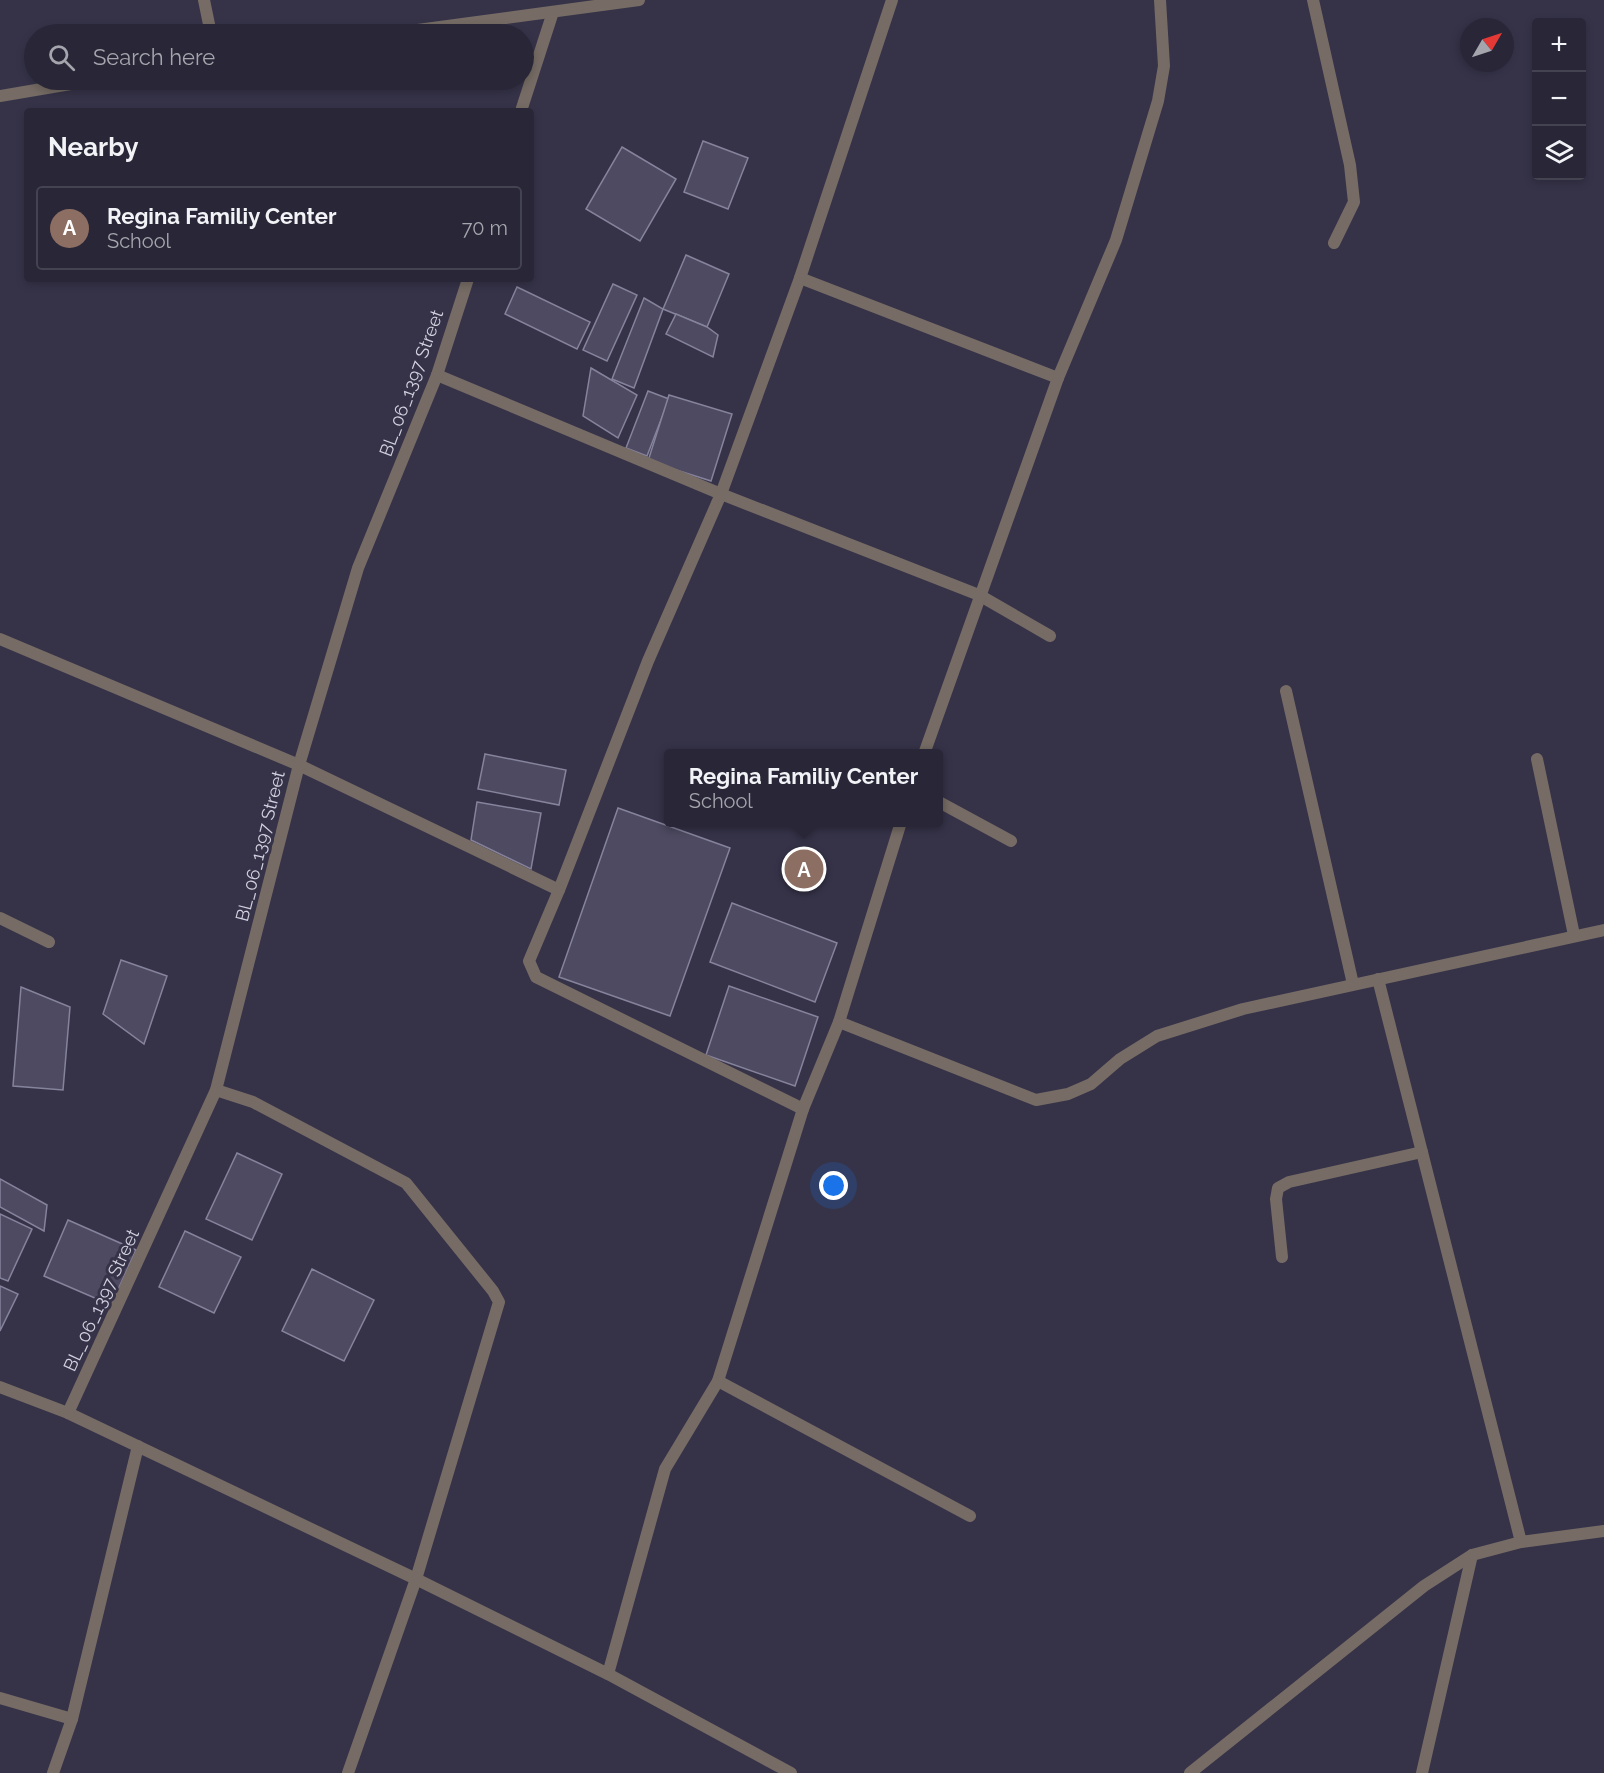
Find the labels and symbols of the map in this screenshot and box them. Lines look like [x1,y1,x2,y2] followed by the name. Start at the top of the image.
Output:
[1460,18,1514,72] north arrow
[375,307,447,459] street label: BL_06_1397 Street
[231,768,289,924] street label: BL_06_1397 Street
[784,846,824,892] pin: A
[819,1171,848,1200] your location
[59,1225,143,1375] street label: BL_06_1397 Street

